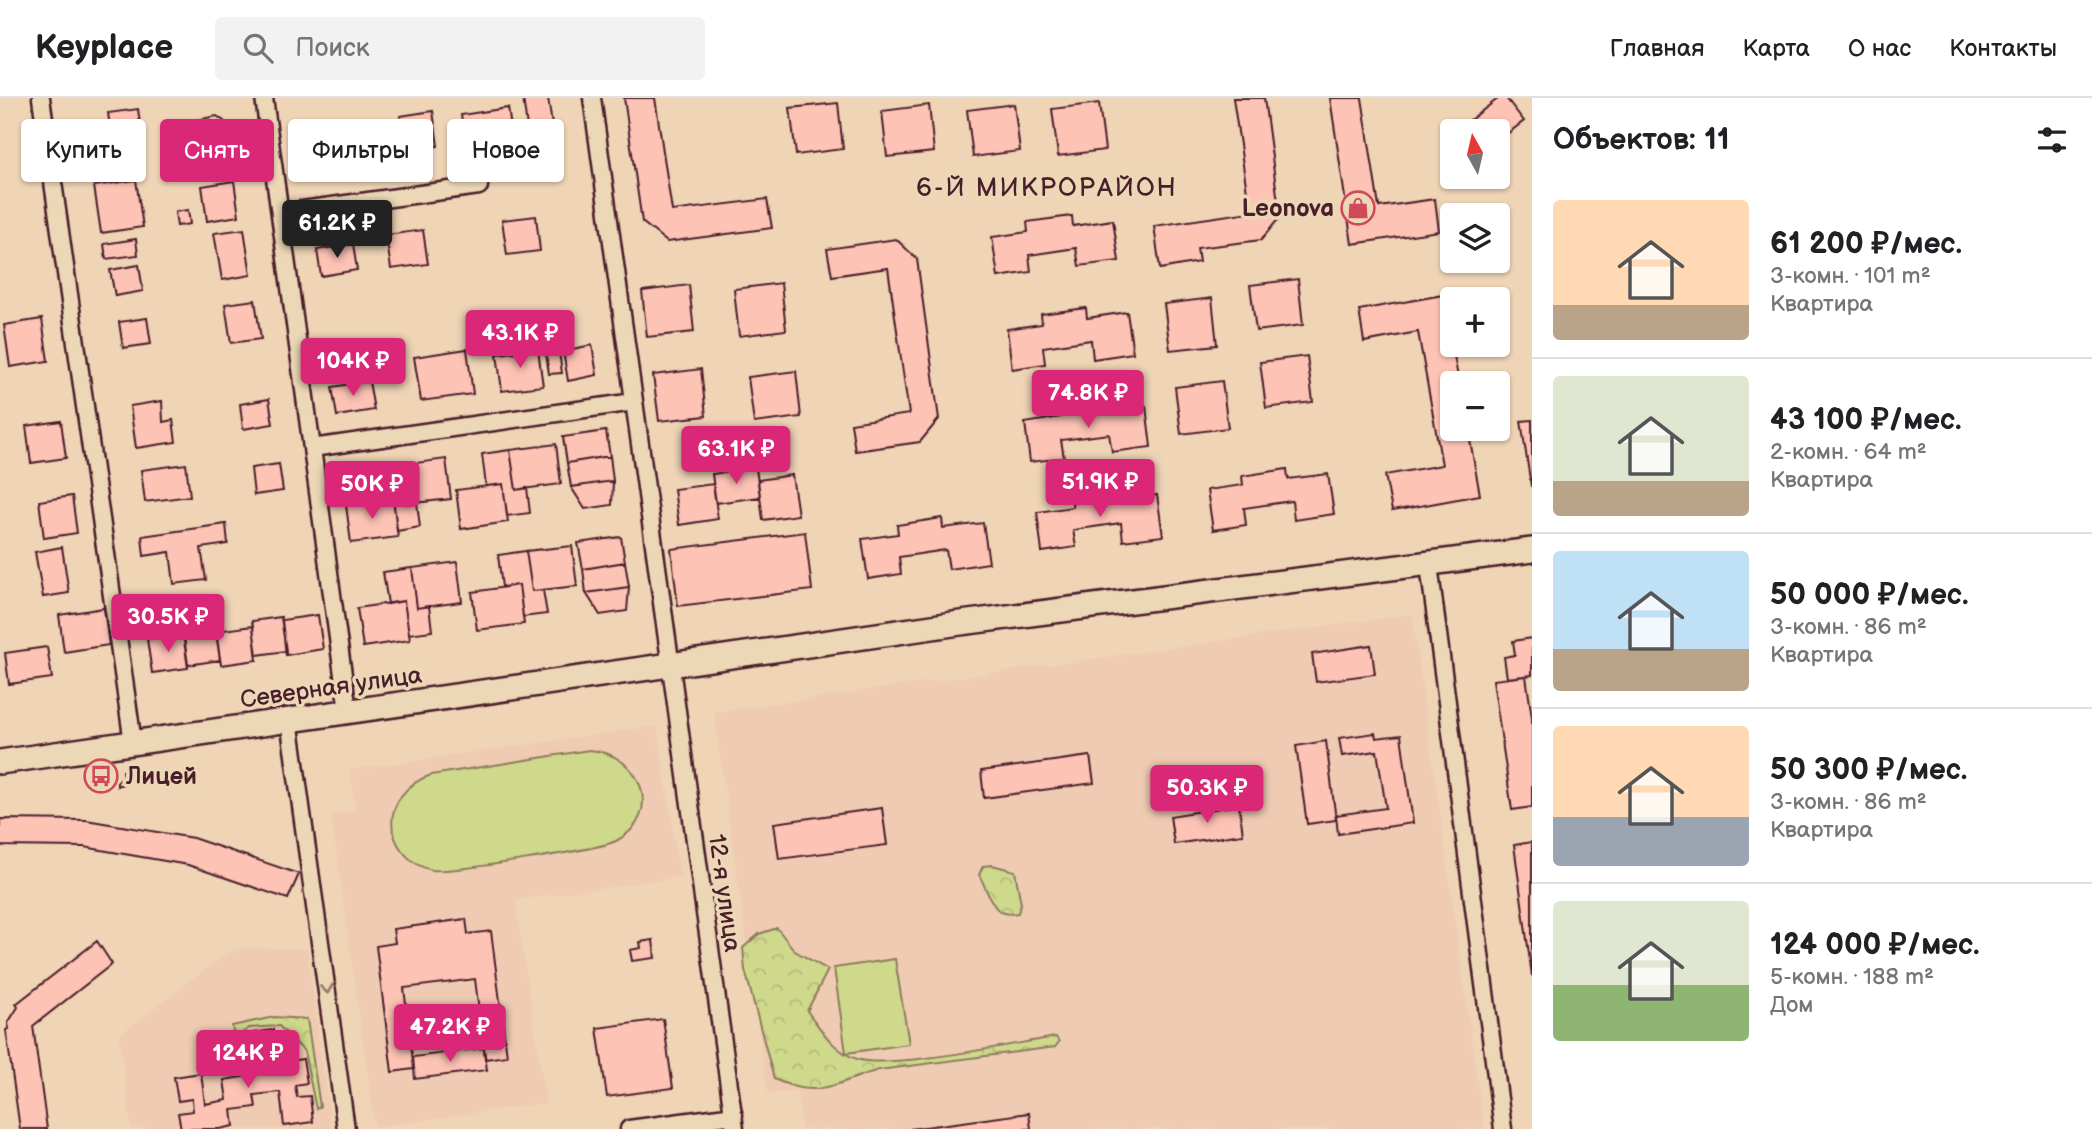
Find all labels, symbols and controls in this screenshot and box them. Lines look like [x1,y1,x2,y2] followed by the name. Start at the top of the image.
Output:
[215,17,705,80] search box
[35,28,173,68] text: Keyplace
[239,29,277,67] icon: search
[295,33,370,64] text: Поиск
[1610,34,1704,63] text: Главная
[1742,34,1810,63] text: Карта
[1848,34,1911,63] text: О нас
[1949,34,2057,63] text: Контакты
[21,119,146,182] chip: Купить
[160,119,274,182] chip: Снять
[288,119,433,182] chip: Фильтры
[447,119,564,182] chip: Новое
[1440,119,1510,189] north arrow
[1440,119,1510,441] map controls
[2033,121,2071,159] icon: filters
[1553,122,1730,158] text: Объектов: 11
[916,173,1178,204] district label: 6-Й МИКРОРАЙОН
[1339,189,1377,227] shop icon: Leonova
[1242,194,1334,223] place label: Leonova
[272,200,402,260] pin: 61.2K ₽
[1440,203,1510,273] button: layers
[298,209,376,237] text: 61.2K ₽
[1770,226,1962,262] text: 61 200 ₽/мес.
[1609,228,1693,312] icon: home
[1770,262,1931,290] text: 3-комн. · 101 m²
[1440,287,1510,357] button: +
[1770,290,1873,318] text: Квартира
[455,310,585,370] pin: 43.1K ₽
[482,319,558,347] text: 43.1K ₽
[296,338,410,398] pin: 104K ₽
[317,347,389,375] text: 104K ₽
[1023,370,1153,430] pin: 74.8K ₽
[1440,371,1510,441] button: −
[1048,379,1128,407] text: 74.8K ₽
[1770,402,1962,438] text: 43 100 ₽/мес.
[1609,404,1693,488] icon: home
[671,426,801,486] pin: 63.1K ₽
[697,435,775,463] text: 63.1K ₽
[1770,438,1927,466] text: 2-комн. · 64 m²
[1035,460,1165,519] pin: 51.9K ₽
[323,462,421,521] pin: 50K ₽
[1770,466,1873,494] text: Квартира
[1062,468,1138,496] text: 51.9K ₽
[341,470,403,498] text: 50K ₽
[1770,577,1969,613] text: 50 000 ₽/мес.
[1609,579,1693,663] icon: home
[103,594,233,654] pin: 30.5K ₽
[127,603,209,631] text: 30.5K ₽
[1770,613,1927,641] text: 3-комн. · 86 m²
[1770,641,1873,669] text: Квартира
[238,660,424,715] street label: Северная улица
[1770,752,1967,788] text: 50 300 ₽/мес.
[1609,754,1693,838] icon: home
[82,757,120,795] bus stop icon: Лицей
[125,762,197,791] place label: Лицей
[1142,766,1272,825] pin: 50.3K ₽
[1166,774,1248,802] text: 50.3K ₽
[1770,788,1927,816] text: 3-комн. · 86 m²
[1770,816,1873,844] text: Квартира
[702,832,747,954] street label: 12-я улица
[1770,927,1980,963] text: 124 000 ₽/мес.
[1609,929,1693,1013] icon: home
[1770,963,1934,991] text: 5-комн. · 188 m²
[319,984,334,995] one-way arrow
[1770,991,1813,1019] text: Дом
[385,1004,515,1064] pin: 47.2K ₽
[410,1013,490,1041] text: 47.2K ₽
[191,1030,305,1090] pin: 124K ₽
[212,1039,284,1067] text: 124K ₽

